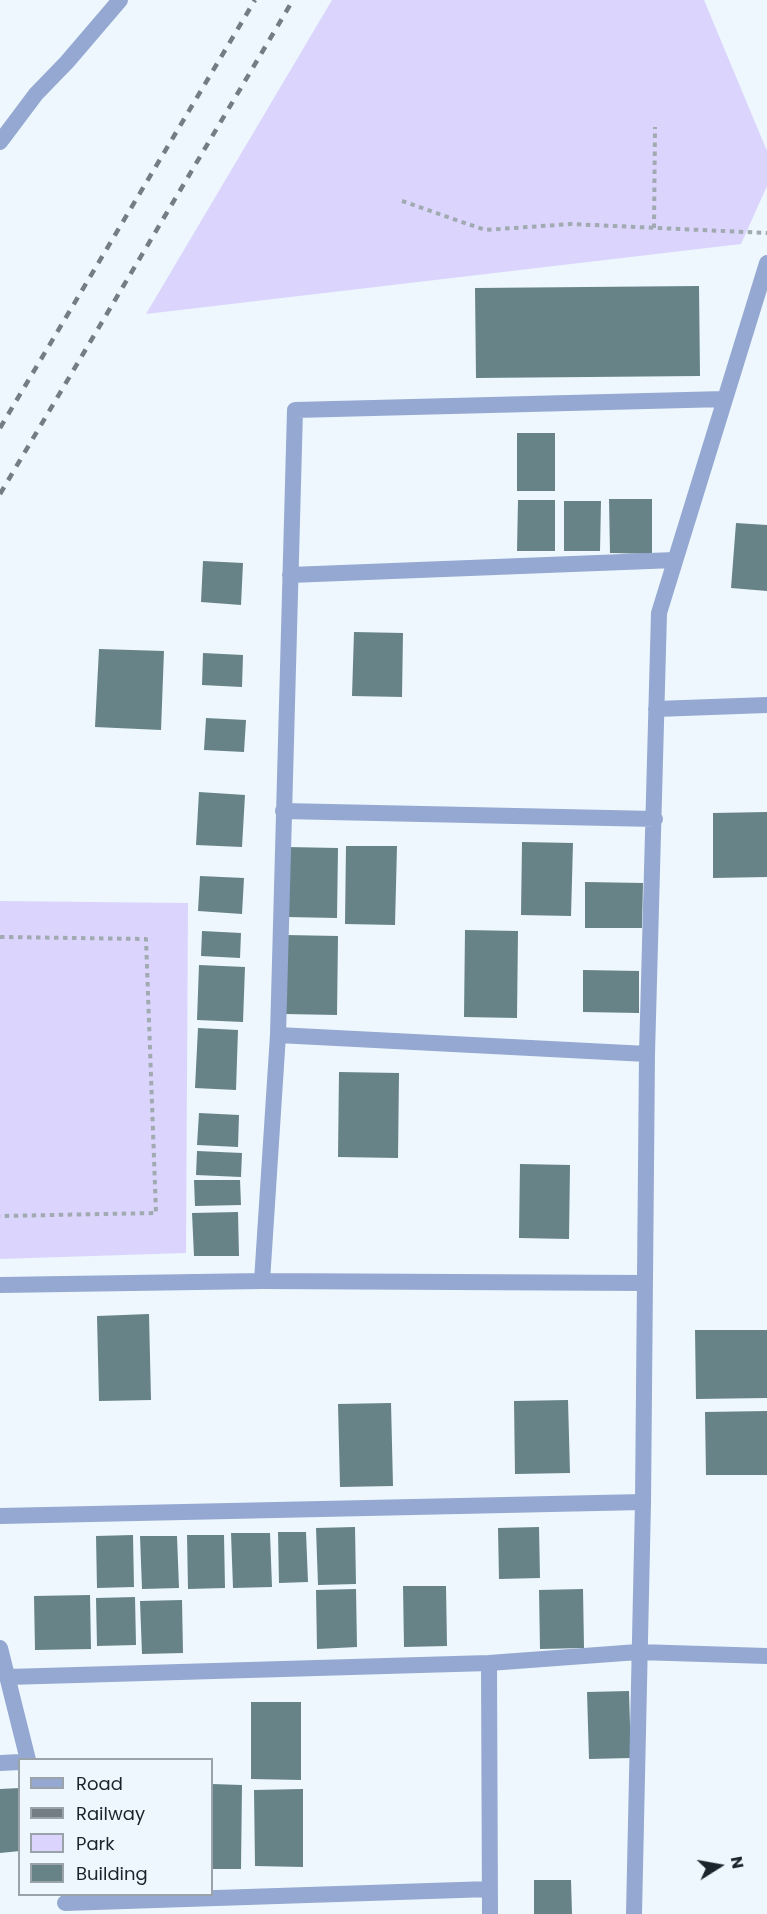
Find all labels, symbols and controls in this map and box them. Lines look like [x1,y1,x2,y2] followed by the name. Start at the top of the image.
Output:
[18,1758,213,1896] legend
[76,1771,123,1796] text: Road
[76,1801,145,1826] text: Railway
[76,1831,115,1856] text: Park
[689,1836,749,1896] north arrow
[725,1854,750,1871] text: N
[76,1861,148,1886] text: Building

